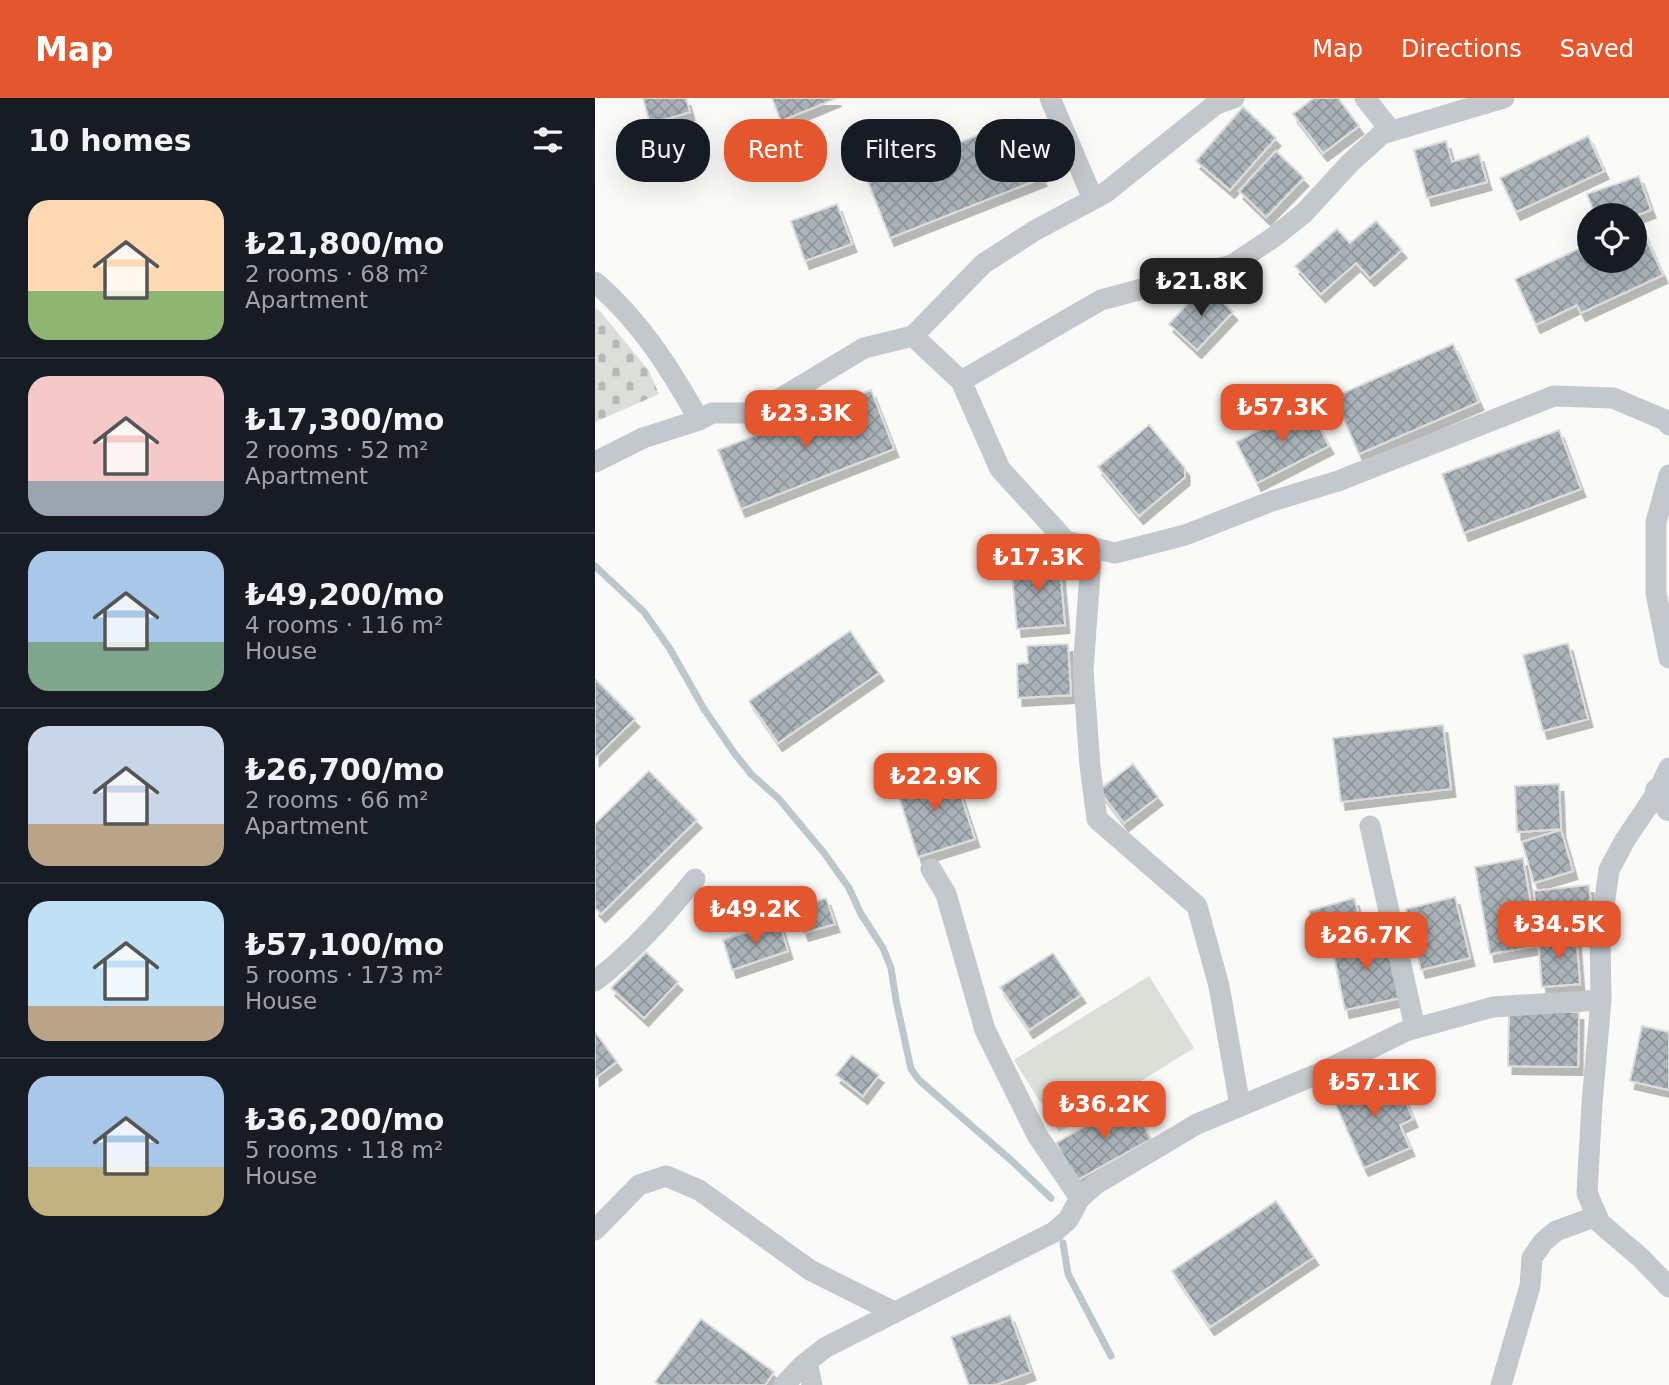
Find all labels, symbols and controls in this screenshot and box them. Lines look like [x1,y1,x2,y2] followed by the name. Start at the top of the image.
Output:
[35,30,114,69] text: Map
[1312,35,1363,63] text: Map
[1401,35,1522,63] text: Directions
[1560,35,1634,63] text: Saved
[616,119,710,182] chip: Buy
[724,119,827,182] chip: Rent
[841,119,961,182] chip: Filters
[975,119,1075,182] chip: New
[529,121,567,159] icon: filters
[28,123,192,158] text: 10 homes
[1577,203,1647,273] map controls
[1577,203,1647,273] button: locate
[245,226,444,261] text: ₺21,800/mo
[84,228,168,312] icon: home
[1144,258,1258,318] pin: ₺21.8K
[245,261,429,287] text: 2 rooms · 68 m²
[1156,268,1246,294] text: ₺21.8K
[245,287,368,313] text: Apartment
[1225,384,1339,444] pin: ₺57.3K
[749,390,863,450] pin: ₺23.3K
[1237,394,1327,420] text: ₺57.3K
[761,400,851,426] text: ₺23.3K
[245,402,444,437] text: ₺17,300/mo
[84,404,168,488] icon: home
[245,437,429,463] text: 2 rooms · 52 m²
[245,463,368,489] text: Apartment
[981,534,1095,594] pin: ₺17.3K
[993,544,1083,570] text: ₺17.3K
[245,577,444,612] text: ₺49,200/mo
[84,579,168,663] icon: home
[245,612,443,638] text: 4 rooms · 116 m²
[245,638,317,664] text: House
[245,752,444,787] text: ₺26,700/mo
[84,754,168,838] icon: home
[878,754,992,813] pin: ₺22.9K
[890,763,980,789] text: ₺22.9K
[245,787,429,813] text: 2 rooms · 66 m²
[245,813,368,839] text: Apartment
[698,886,812,946] pin: ₺49.2K
[710,896,800,922] text: ₺49.2K
[1502,902,1616,961] pin: ₺34.5K
[1514,911,1604,937] text: ₺34.5K
[1309,912,1423,972] pin: ₺26.7K
[1321,922,1411,948] text: ₺26.7K
[245,927,444,962] text: ₺57,100/mo
[84,929,168,1013] icon: home
[245,962,443,988] text: 5 rooms · 173 m²
[245,988,317,1014] text: House
[1317,1060,1431,1119] pin: ₺57.1K
[1329,1069,1419,1095] text: ₺57.1K
[1047,1082,1161,1141] pin: ₺36.2K
[1059,1091,1149,1117] text: ₺36.2K
[245,1102,444,1137] text: ₺36,200/mo
[84,1104,168,1188] icon: home
[245,1137,443,1163] text: 5 rooms · 118 m²
[245,1163,317,1189] text: House

